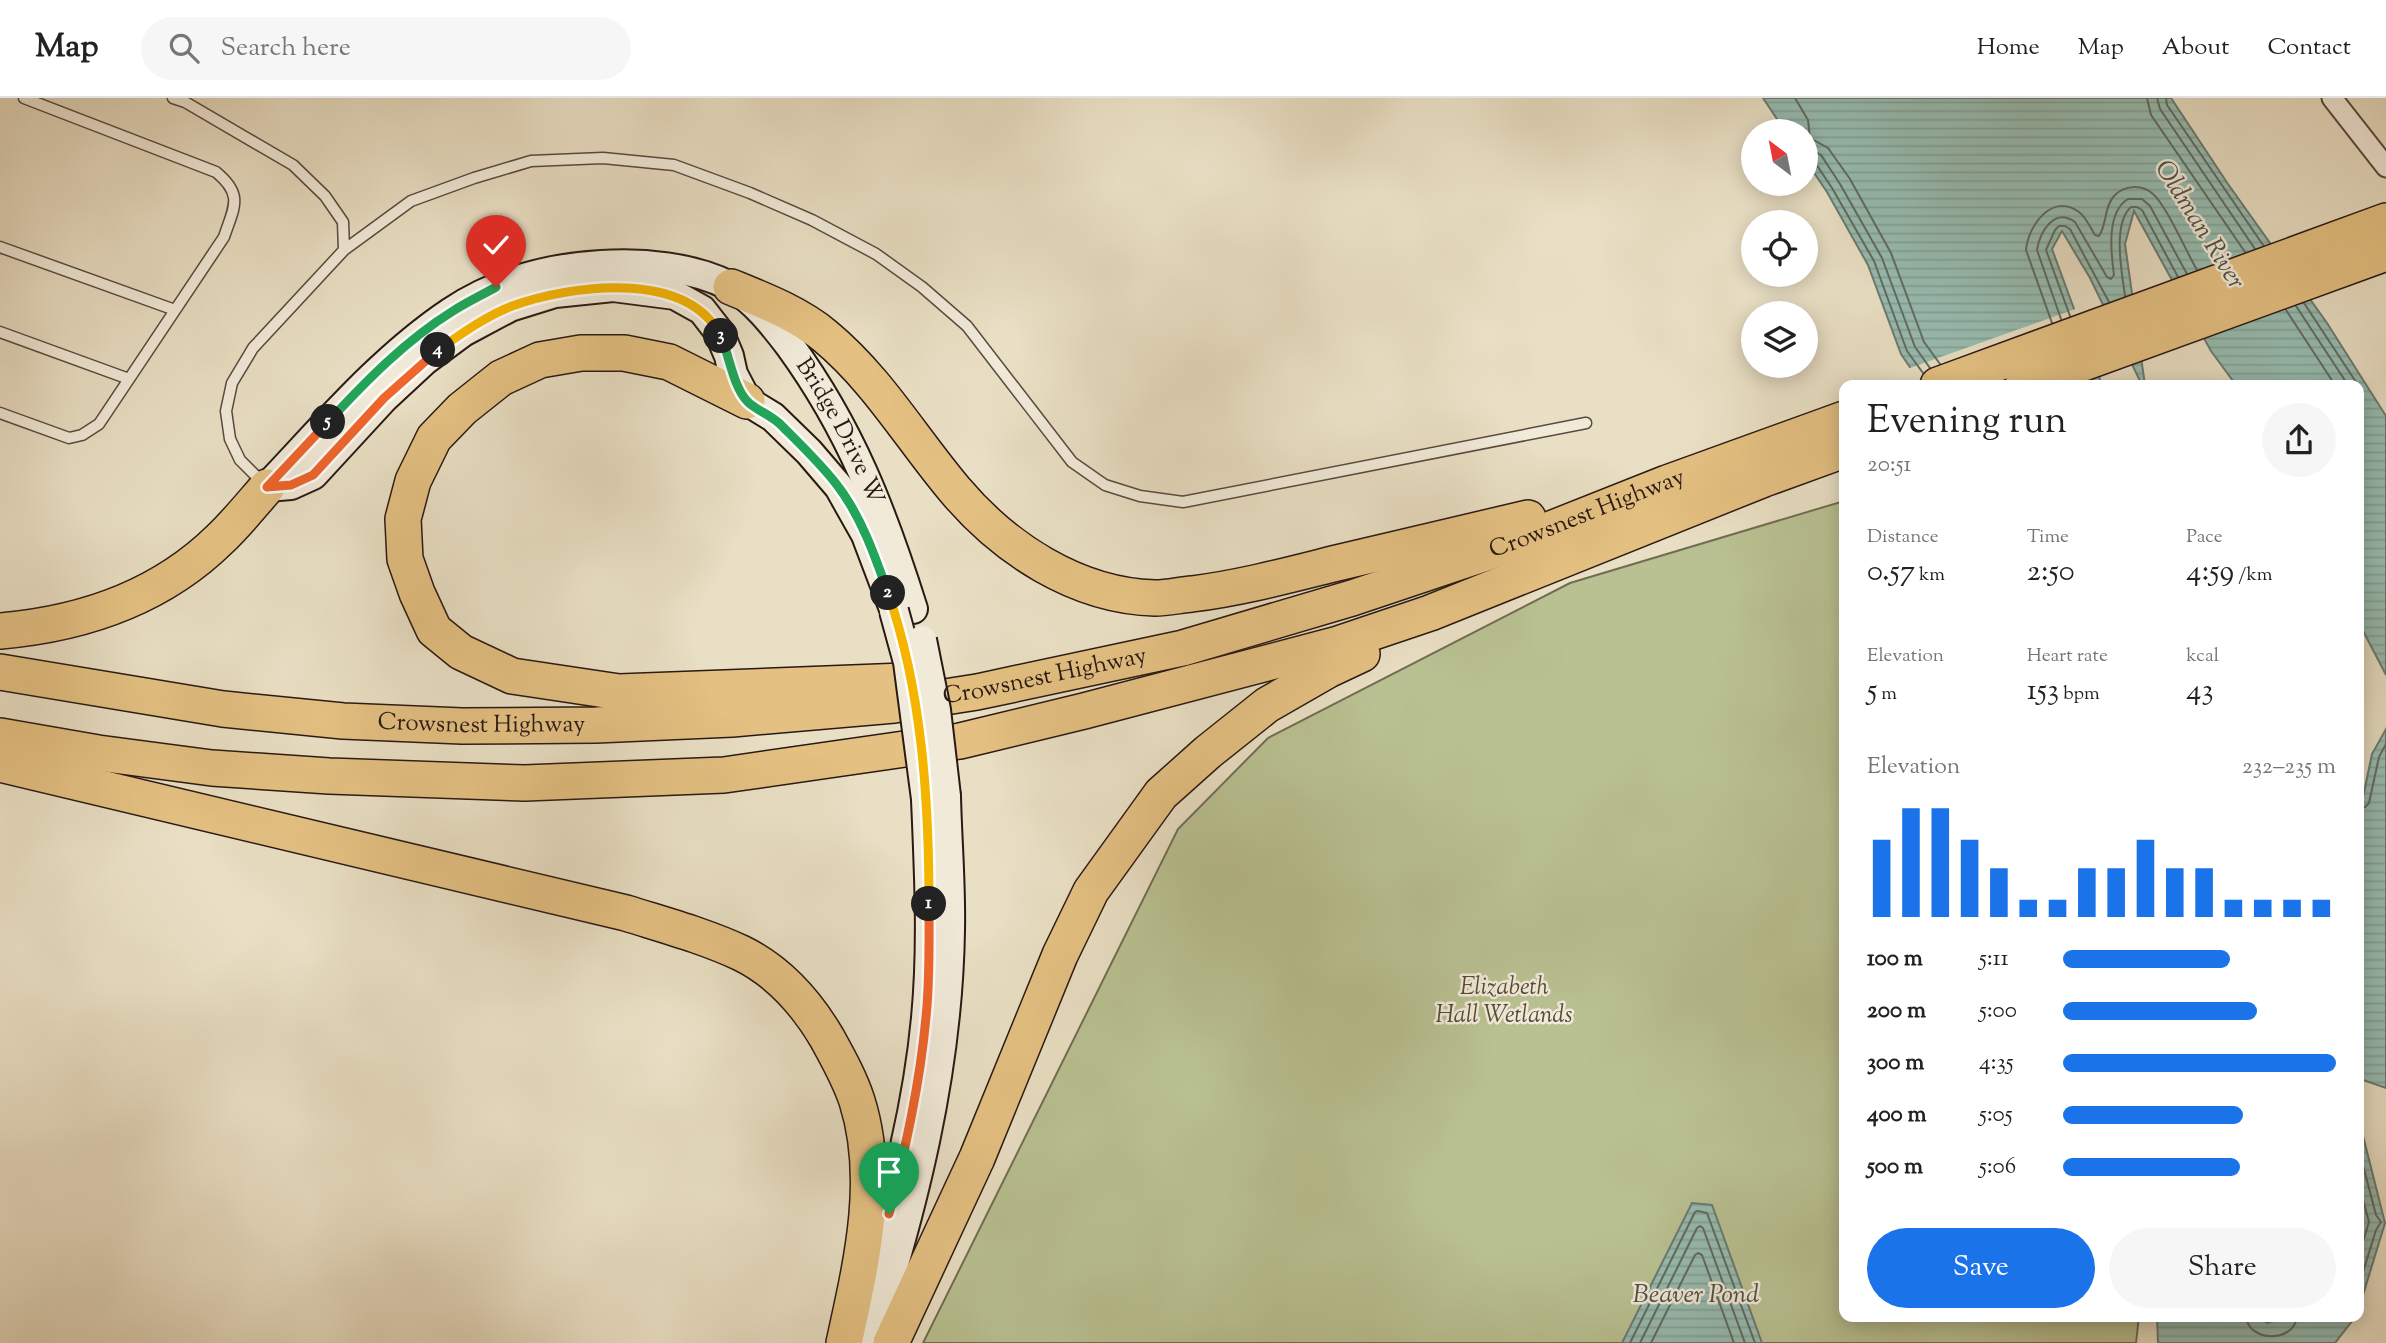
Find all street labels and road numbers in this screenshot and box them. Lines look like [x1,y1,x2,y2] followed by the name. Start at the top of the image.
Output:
[786,351,892,510] street label: Bridge Drive W
[1485,461,1690,568] street label: Crowsnest Highway
[940,639,1150,714] street label: Crowsnest Highway
[377,705,585,743] street label: Crowsnest Highway

